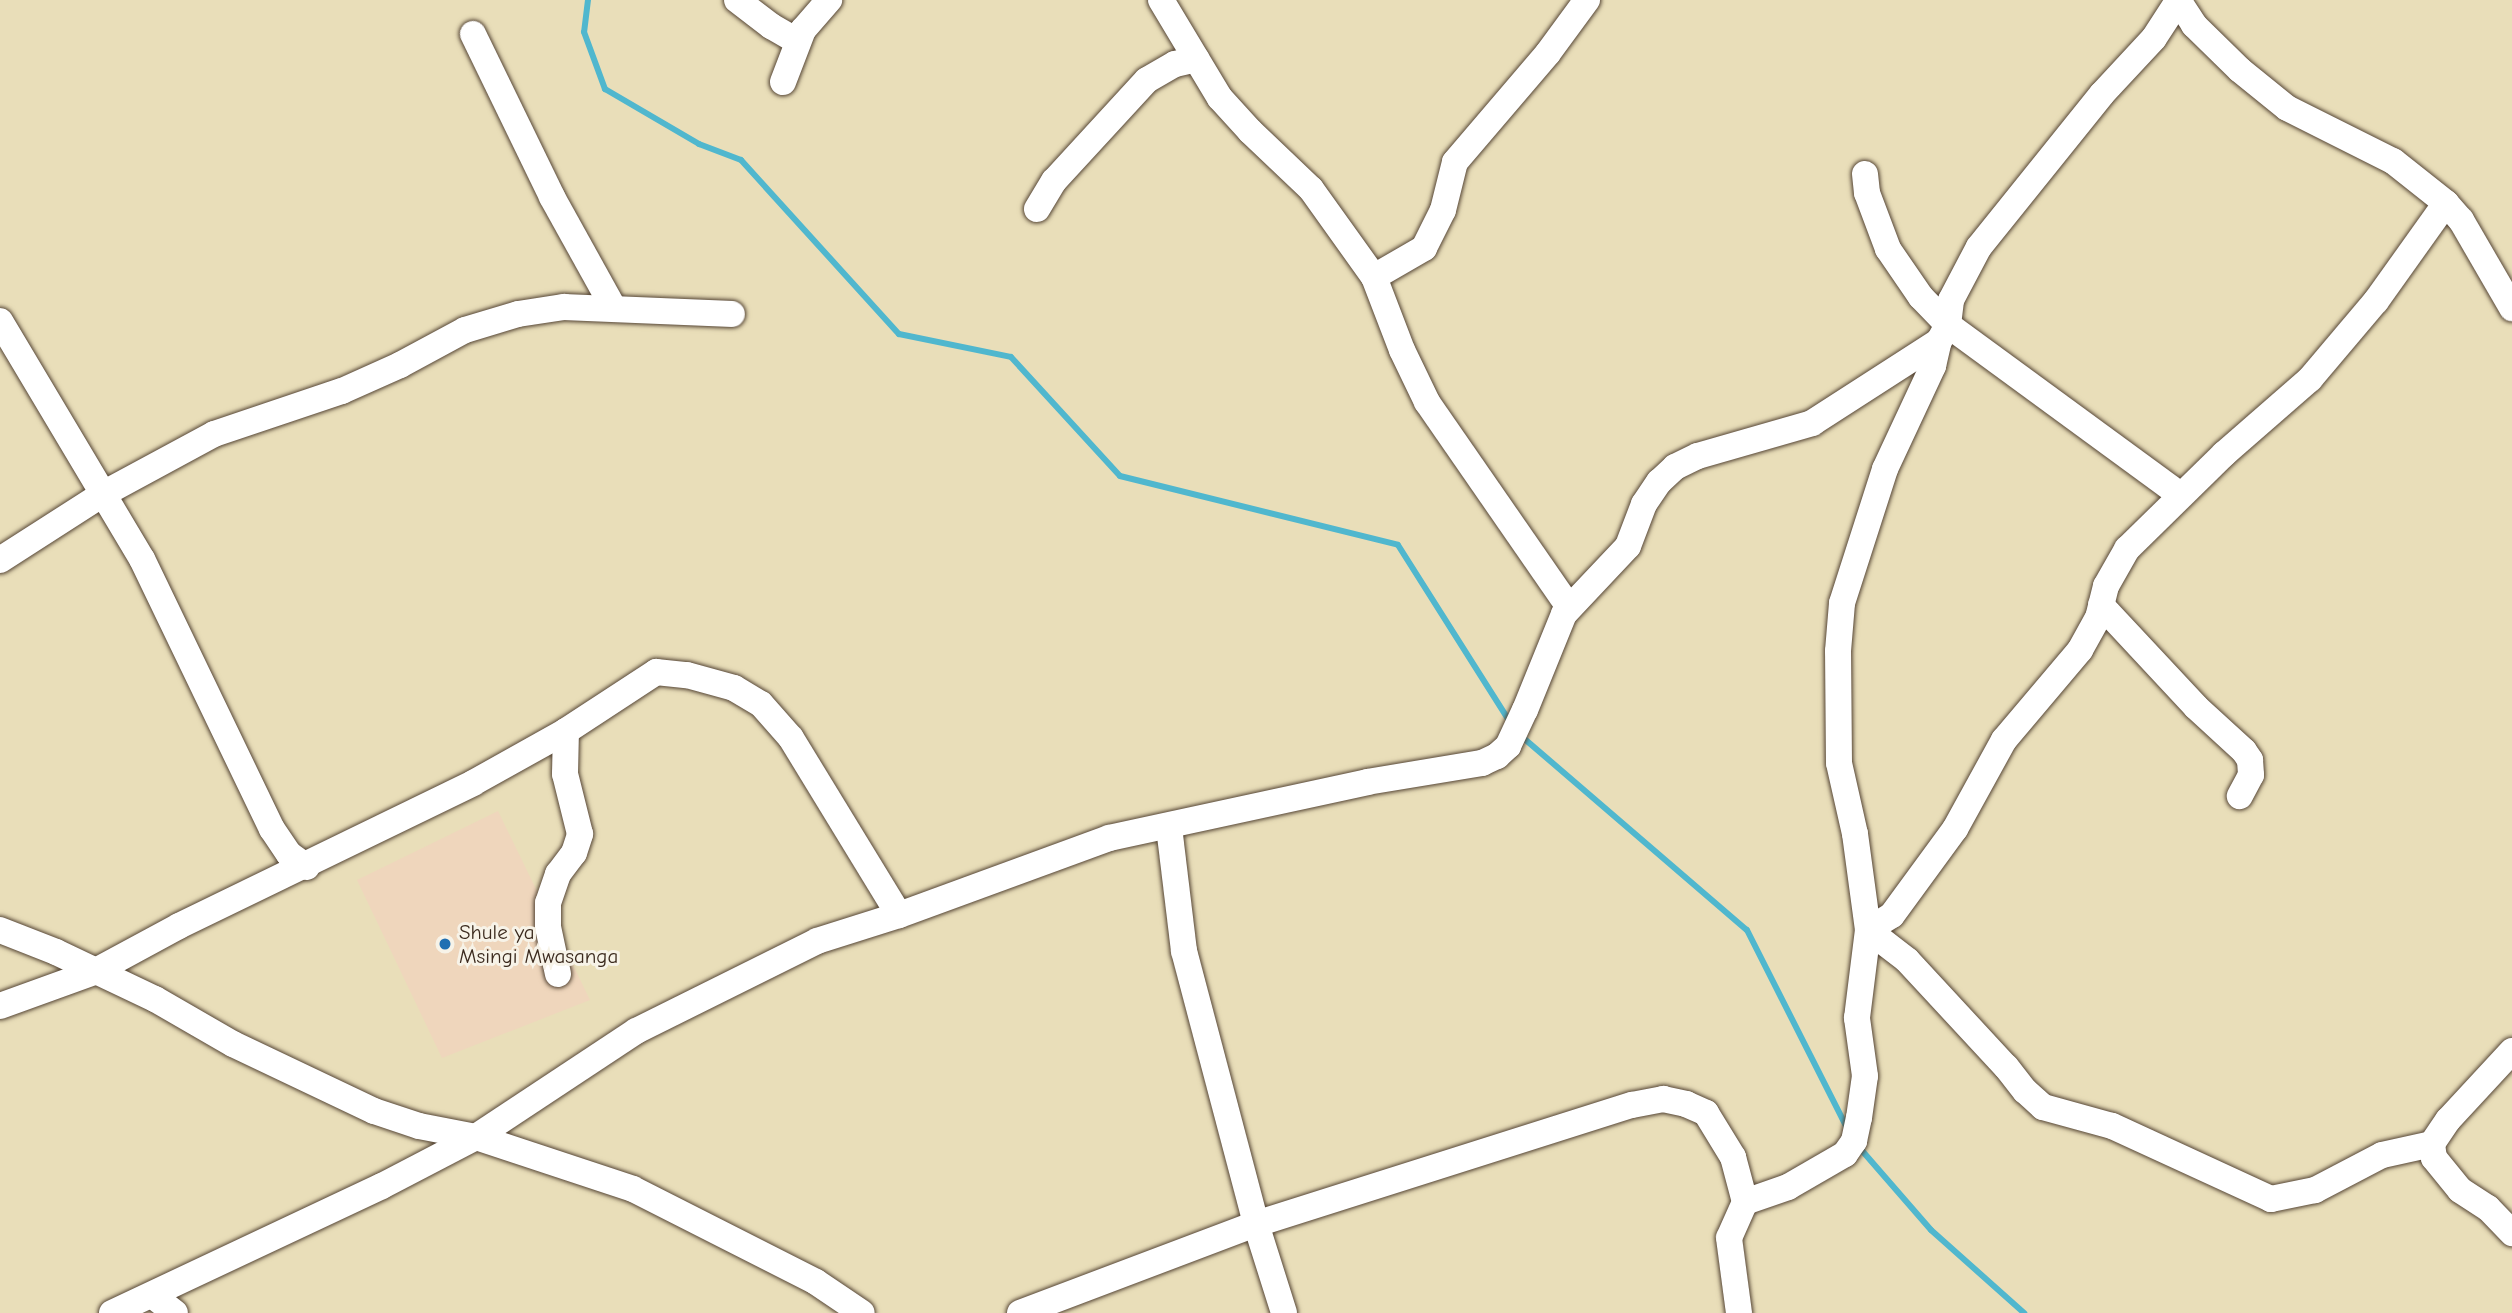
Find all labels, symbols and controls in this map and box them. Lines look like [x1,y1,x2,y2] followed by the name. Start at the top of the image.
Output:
[459,919,618,969] place label: Shule ya Msingi Mwasanga
[437,936,453,952] marker: Shule ya Msingi Mwasanga

